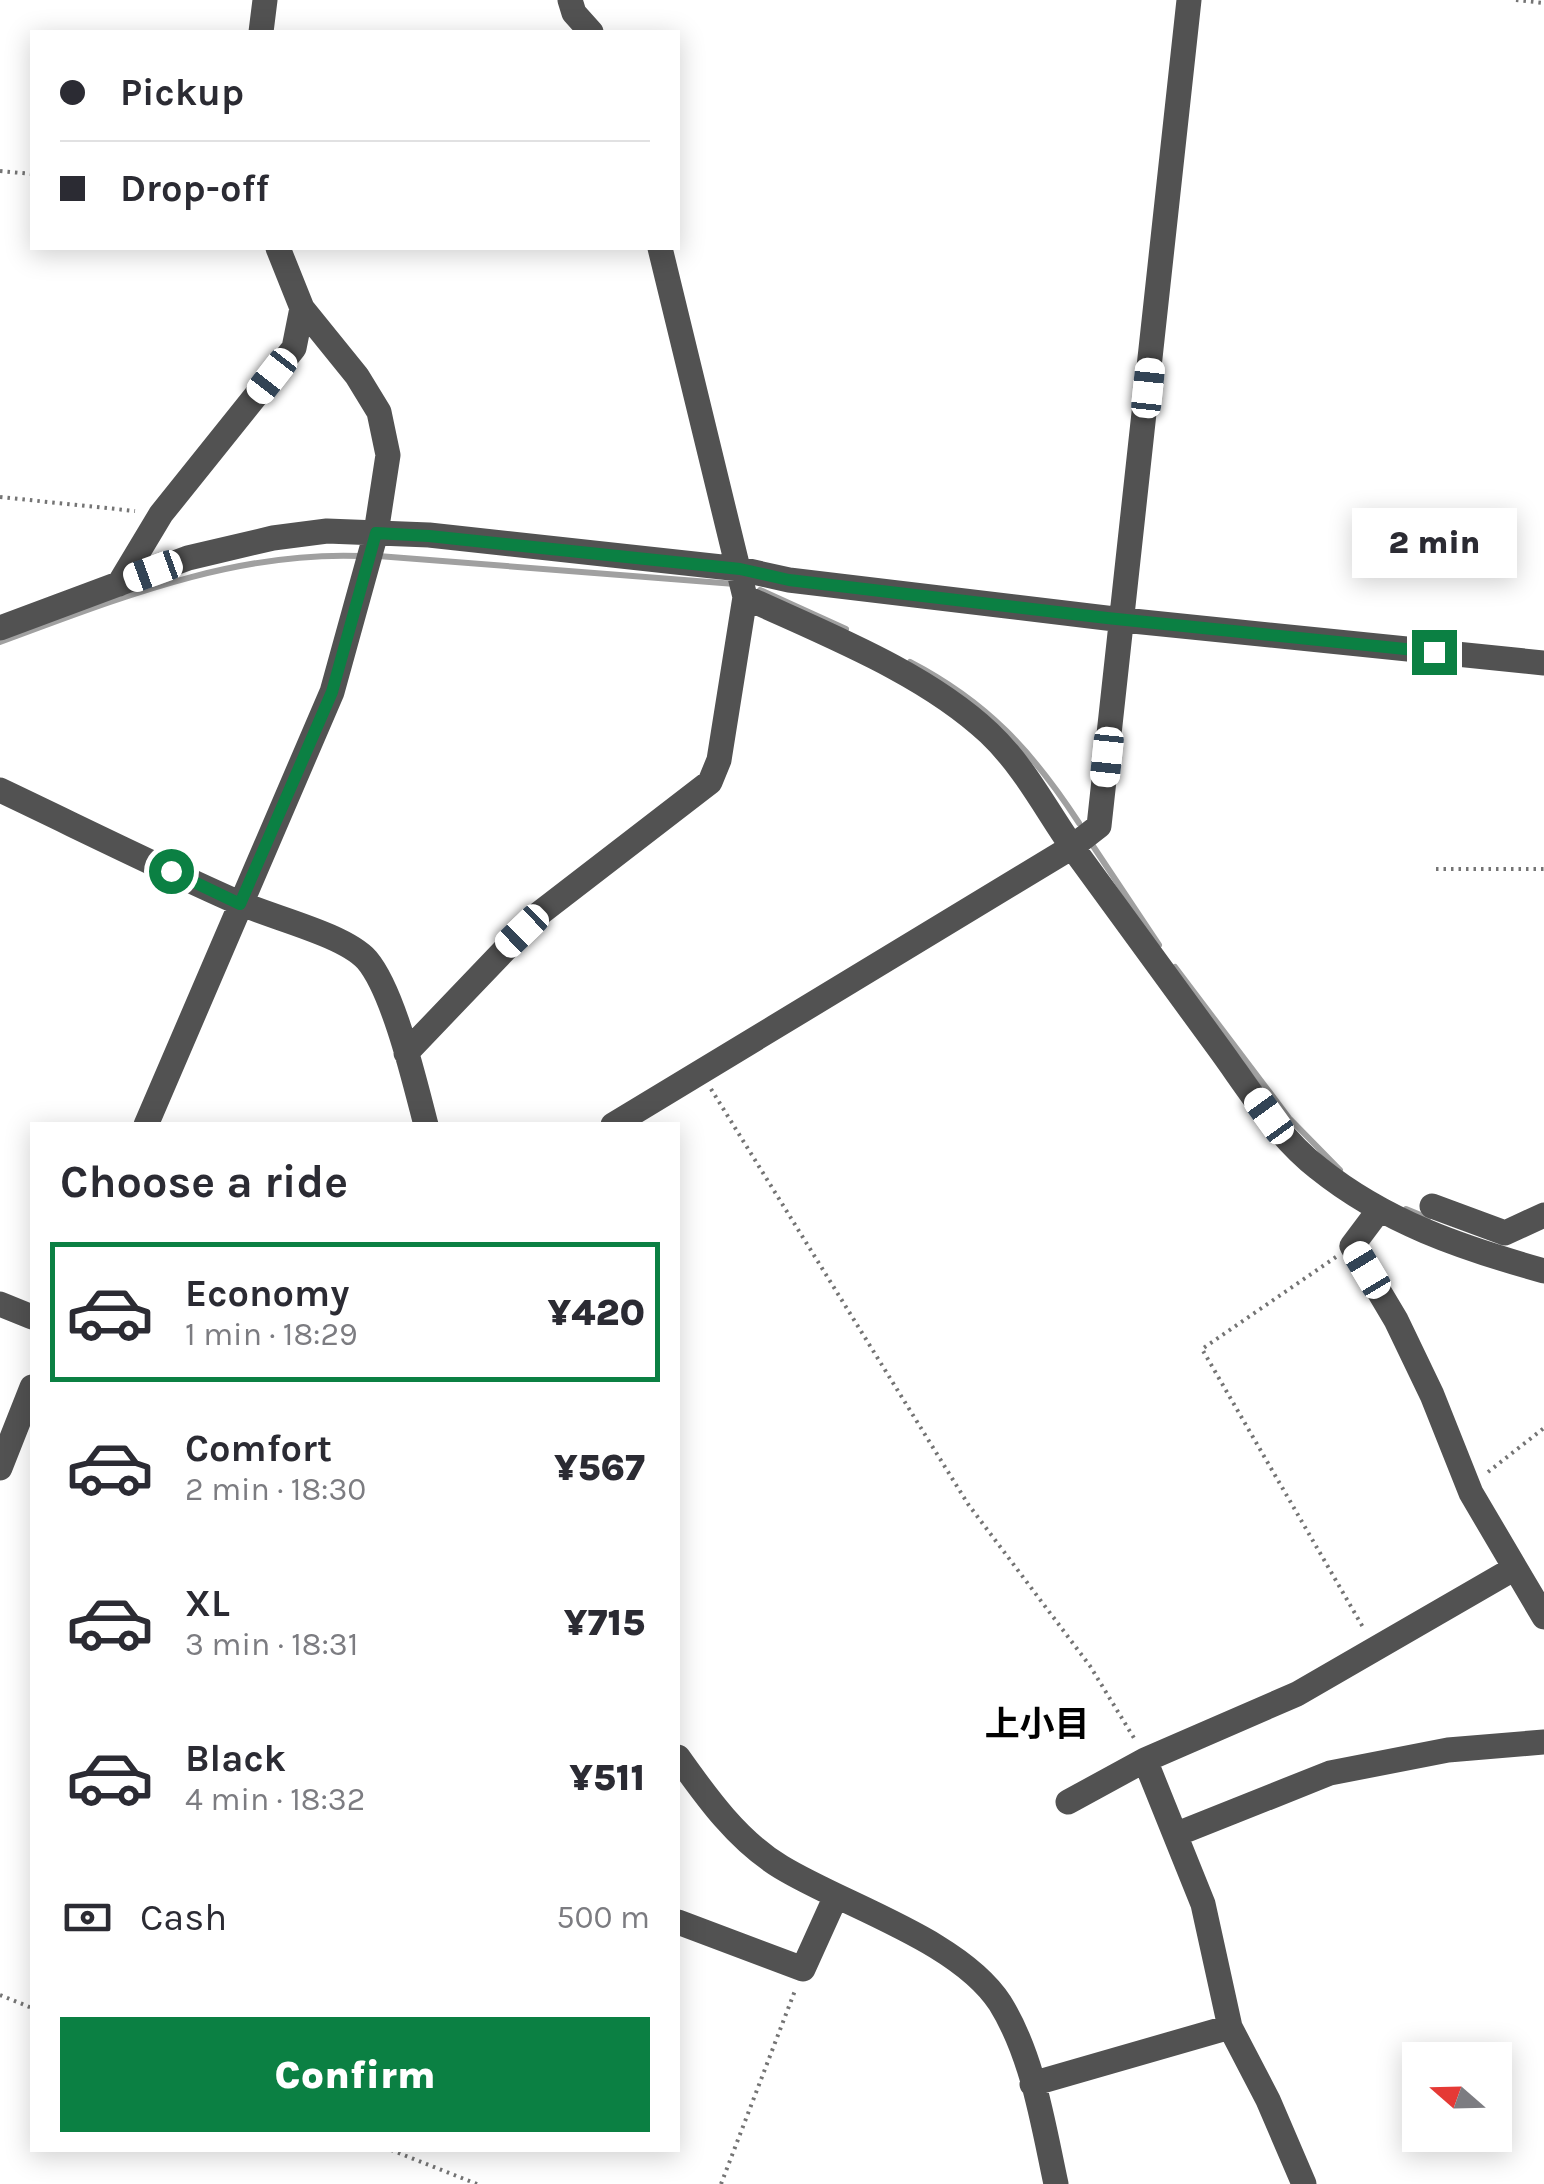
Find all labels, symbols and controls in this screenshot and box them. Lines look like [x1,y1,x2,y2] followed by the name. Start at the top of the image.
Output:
[120,70,244,115] text: Pickup
[120,166,269,211] text: Drop-off
[242,343,302,409] car
[1130,357,1166,419] car
[1352,507,1516,577] callout: 2 min
[1389,524,1480,561] text: 2 min
[120,547,186,595] car
[1412,630,1457,675] route end
[1089,726,1125,788] car
[149,849,194,894] route start
[490,899,554,963] car
[1239,1083,1299,1149] car
[60,1156,348,1208] text: Choose a ride
[1339,1237,1395,1303] car
[65,1267,155,1357] icon: car
[185,1271,349,1316] text: Economy
[548,1290,645,1335] text: ¥420
[185,1316,358,1353] text: 1 min · 18:29
[65,1422,155,1512] icon: car
[185,1426,332,1471] text: Comfort
[554,1445,645,1490] text: ¥567
[185,1471,366,1508] text: 2 min · 18:30
[65,1577,155,1667] icon: car
[185,1581,230,1626] text: XL
[564,1600,645,1645] text: ¥715
[185,1626,358,1663] text: 3 min · 18:31
[984,1704,1090,1745] district label: 上小目
[65,1732,155,1822] icon: car
[185,1736,286,1781] text: Black
[569,1755,645,1800] text: ¥511
[185,1781,365,1818] text: 4 min · 18:32
[60,1890,115,1945] icon: cash
[140,1895,227,1940] text: Cash
[556,1899,650,1936] text: 500 m
[60,2017,650,2132] button: Confirm
[1402,2042,1512,2152] north arrow
[1402,2042,1512,2152] map controls

